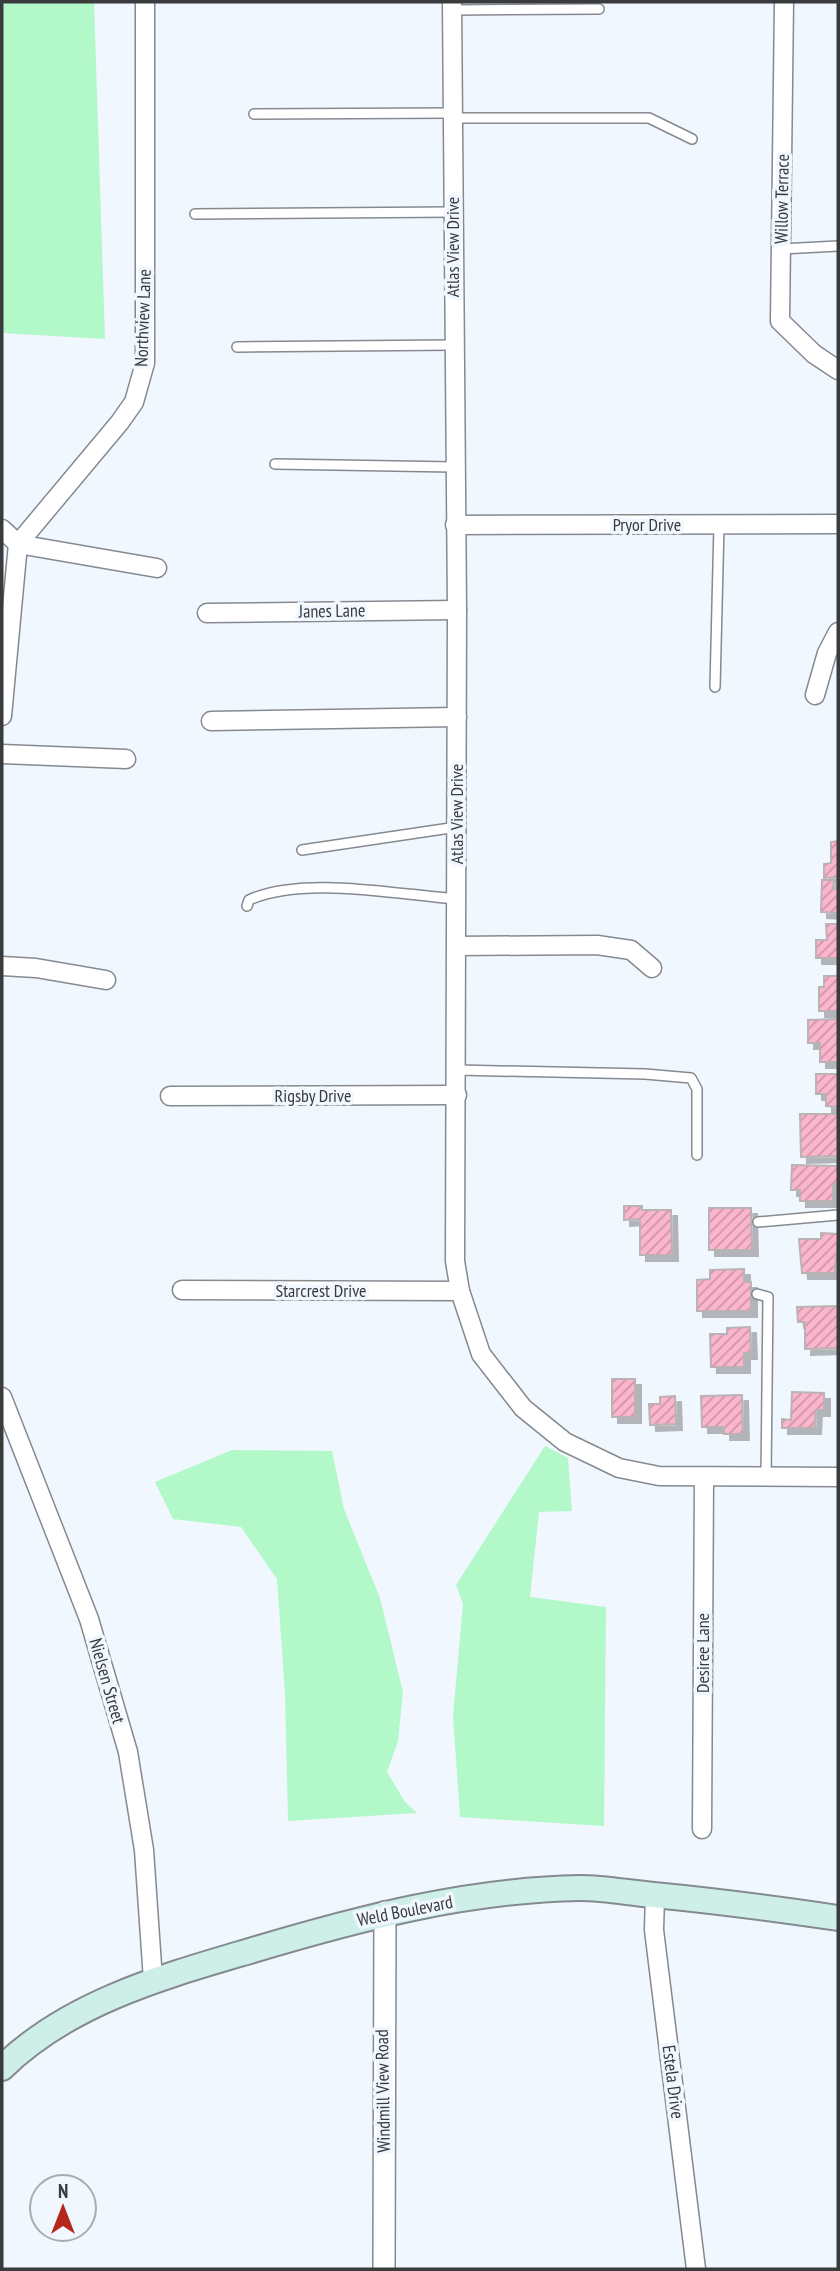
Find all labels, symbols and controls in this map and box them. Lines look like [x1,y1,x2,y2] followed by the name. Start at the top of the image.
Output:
[769,154,794,244] street label: Willow Terrace
[441,197,464,297] street label: Atlas View Drive
[129,269,156,367] street label: Northview Lane
[613,513,681,536] street label: Pryor Drive
[298,598,365,623] street label: Janes Lane
[445,764,468,864] street label: Atlas View Drive
[275,1084,351,1107] street label: Rigsby Drive
[275,1279,367,1302] street label: Starcrest Drive
[691,1613,714,1693] street label: Desiree Lane
[84,1636,131,1726] street label: Nielsen Street
[355,1890,455,1931] street label: Weld Boulevard
[370,2029,395,2153] street label: Windmill View Road
[658,2044,689,2120] street label: Estela Drive
[28,2173,98,2243] north arrow
[58,2179,68,2203] text: N

